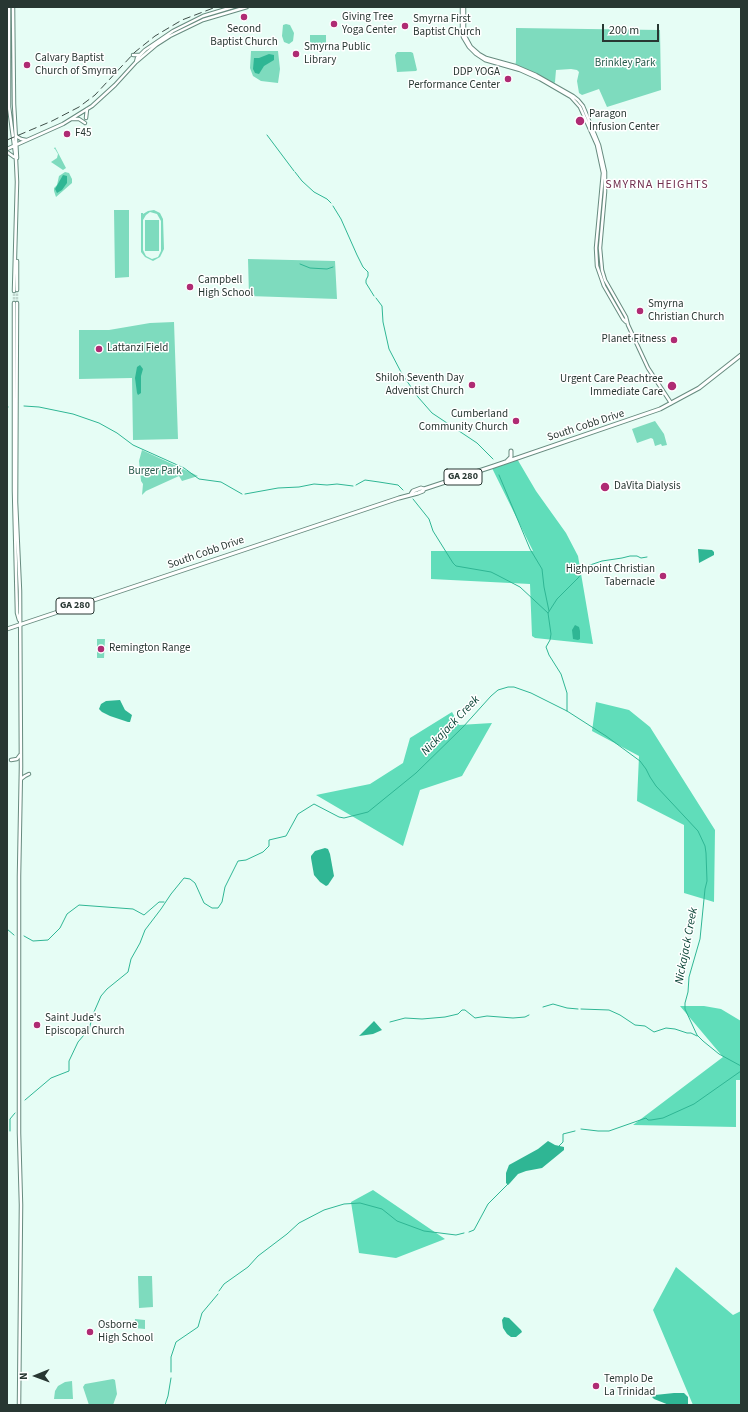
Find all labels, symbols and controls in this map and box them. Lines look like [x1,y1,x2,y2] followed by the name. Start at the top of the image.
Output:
[342,11,396,37] place label: Giving Tree Yoga Center
[239,12,249,22] marker: Second Baptist Church
[413,13,481,39] place label: Smyrna First Baptist Church
[604,16,661,42] scale bar
[329,19,339,29] marker: Giving Tree Yoga Center
[400,21,410,31] marker: Smyrna First Baptist Church
[609,22,639,39] text: 200 m
[210,23,278,49] place label: Second Baptist Church
[304,41,371,67] place label: Smyrna Public Library
[291,49,301,59] marker: Smyrna Public Library
[35,52,117,78] place label: Calvary Baptist Church of Smyrna
[595,57,655,71] park label: Brinkley Park
[22,60,32,70] marker: Calvary Baptist Church of Smyrna
[408,66,500,92] place label: DDP YOGA Performance Center
[503,74,513,84] marker: DDP YOGA Performance Center
[589,108,659,134] place label: Paragon Infusion Center
[574,115,586,127] marker: Paragon Infusion Center
[75,127,91,141] place label: F45
[62,129,72,139] marker: F45
[605,178,709,192] district label: SMYRNA HEIGHTS
[198,274,253,300] place label: Campbell High School
[185,282,195,292] marker: Campbell High School
[648,298,724,324] place label: Smyrna Christian Church
[635,306,645,316] marker: Smyrna Christian Church
[602,333,666,347] place label: Planet Fitness
[669,335,679,345] marker: Planet Fitness
[107,342,168,356] place label: Lattanzi Field
[94,344,104,354] marker: Lattanzi Field
[375,372,464,398] place label: Shiloh Seventh Day Adventist Church
[560,373,663,399] place label: Urgent Care Peachtree Immediate Care
[467,380,477,390] marker: Shiloh Seventh Day Adventist Church
[666,380,678,392] marker: Urgent Care Peachtree Immediate Care
[546,407,626,445] street label: South Cobb Drive
[419,408,508,434] place label: Cumberland Community Church
[511,416,521,426] marker: Cumberland Community Church
[128,465,182,479] park label: Burger Park
[444,469,482,485] road number: GA 280
[614,480,681,494] place label: DaVita Dialysis
[599,481,611,493] marker: DaVita Dialysis
[166,534,246,572] street label: South Cobb Drive
[566,563,655,589] place label: Highpoint Christian Tabernacle
[658,571,668,581] marker: Highpoint Christian Tabernacle
[56,598,94,614] road number: GA 280
[109,642,190,656] place label: Remington Range
[96,644,106,654] marker: Remington Range
[419,693,483,759] water label: Nickajack Creek
[673,906,701,986] water label: Nickajack Creek
[45,1012,124,1038] place label: Saint Jude's Episcopal Church
[32,1020,42,1030] marker: Saint Jude's Episcopal Church
[98,1319,153,1345] place label: Osborne High School
[85,1327,95,1337] marker: Osborne High School
[16,1356,56,1396] north arrow
[16,1372,31,1380] text: N
[604,1373,655,1399] place label: Templo De La Trinidad
[591,1381,601,1391] marker: Templo De La Trinidad

